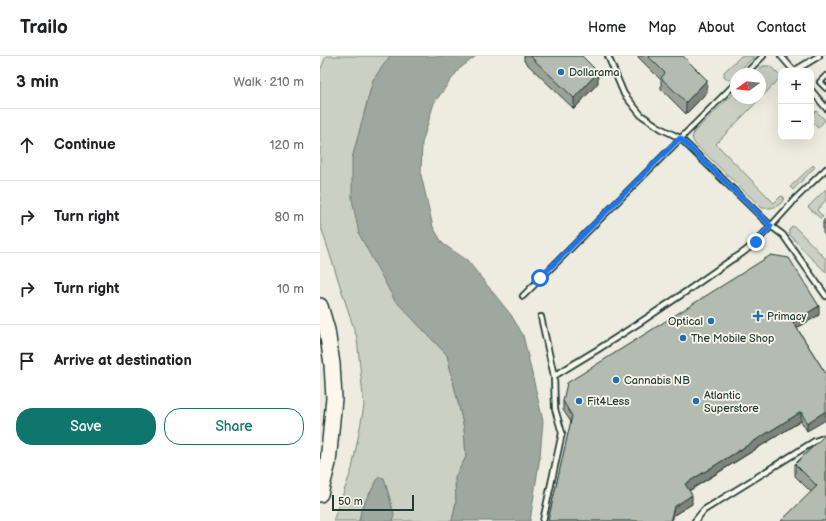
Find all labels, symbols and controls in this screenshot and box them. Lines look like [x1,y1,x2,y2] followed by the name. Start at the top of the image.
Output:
[20,16,68,39] text: Trailo
[588,19,626,36] text: Home
[648,19,676,36] text: Map
[698,19,735,36] text: About
[757,19,806,36] text: Contact
[569,66,619,79] place label: Dollarama
[556,67,566,77] marker: Dollarama
[730,68,766,104] north arrow
[778,68,814,140] map controls
[778,68,814,104] button: +
[16,72,59,92] text: 3 min
[233,74,304,90] text: Walk · 210 m
[778,104,814,140] button: −
[16,134,38,156] icon: ahead
[54,135,116,154] text: Continue
[269,137,304,153] text: 120 m
[16,206,38,228] icon: right
[54,207,119,226] text: Turn right
[275,209,304,225] text: 80 m
[747,233,765,251] route end
[531,269,549,287] route start
[16,278,38,300] icon: right
[54,279,119,298] text: Turn right
[277,281,304,297] text: 10 m
[752,310,764,322] marker: Primacy
[767,310,807,323] place label: Primacy
[668,315,703,328] place label: Optical
[706,316,716,326] marker: Optical
[691,332,774,345] place label: The Mobile Shop
[678,333,688,343] marker: The Mobile Shop
[16,350,38,372] icon: arrive
[54,351,192,370] text: Arrive at destination
[624,374,690,387] place label: Cannabis NB
[611,375,621,385] marker: Cannabis NB
[704,389,759,415] place label: Atlantic Superstore
[587,395,630,408] place label: Fit4Less
[574,396,584,406] marker: Fit4Less
[691,396,701,406] marker: Atlantic Superstore
[16,408,156,445] button: Save
[164,408,304,445] button: Share
[332,493,414,512] scale bar
[338,495,363,508] text: 50 m

